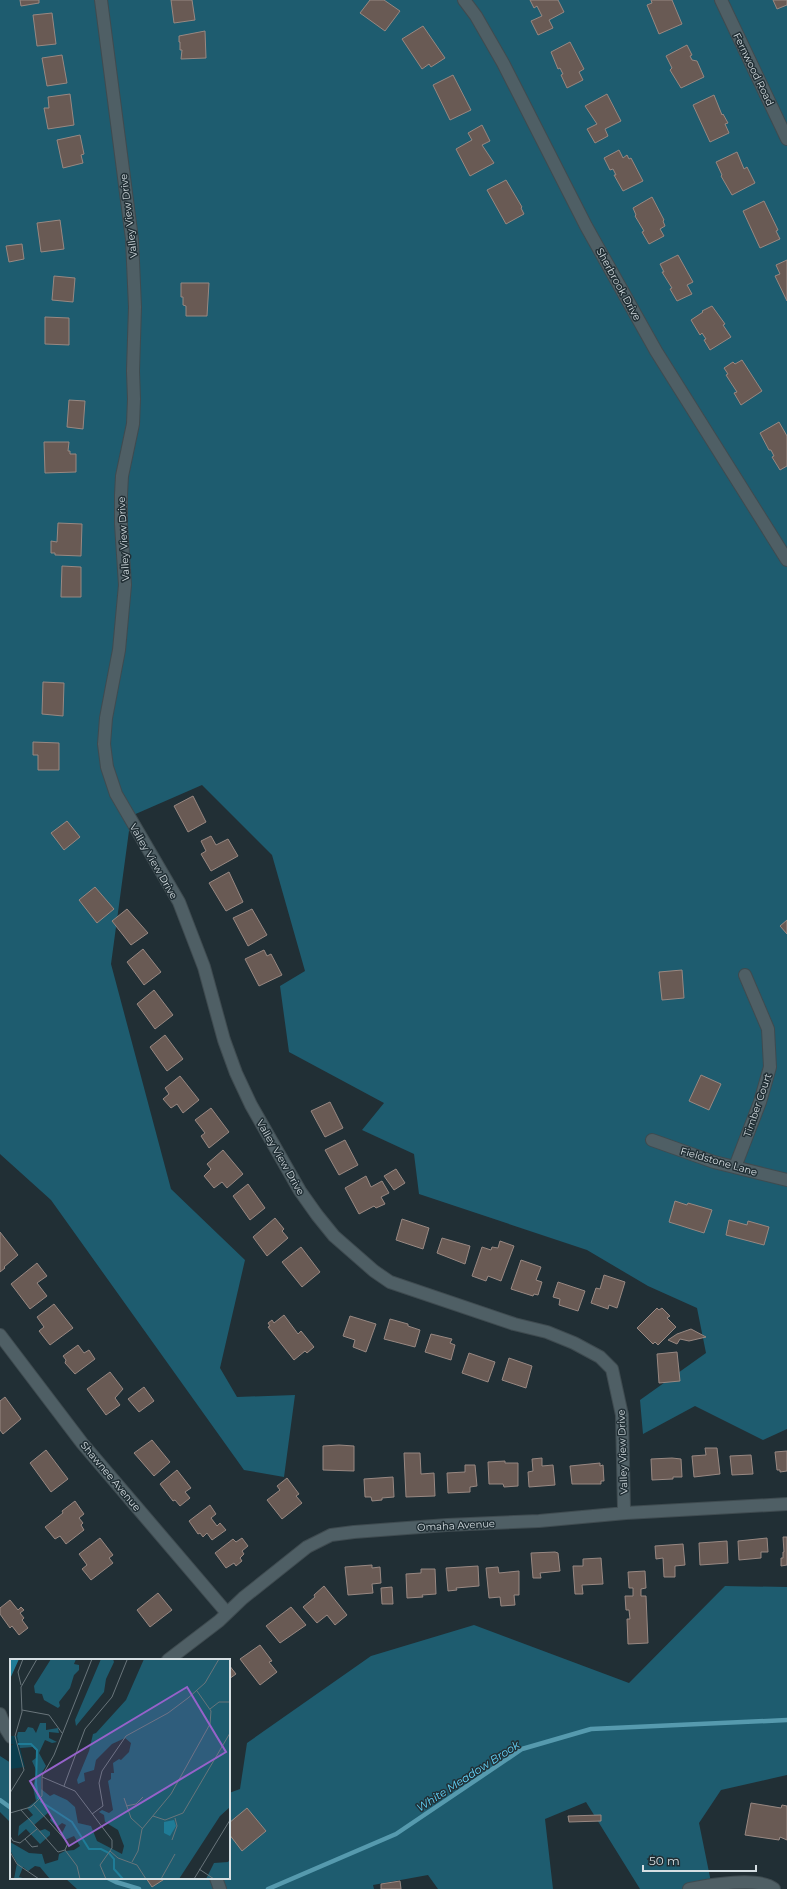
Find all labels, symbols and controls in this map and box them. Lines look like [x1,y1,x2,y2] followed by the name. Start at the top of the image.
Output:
[730,31,777,108] street label: Fernwood Road
[117,173,140,259] street label: Valley View Drive
[593,246,644,323] street label: Sherbrook Drive
[115,496,132,582] street label: Valley View Drive
[127,821,180,901] street label: Valley View Drive
[740,1072,774,1139] street label: Timber Court
[254,1117,307,1197] street label: Valley View Drive
[679,1144,759,1179] street label: Fieldstone Lane
[615,1409,630,1495] street label: Valley View Drive
[78,1439,143,1514] street label: Shawnee Avenue
[417,1517,495,1534] street label: Omaha Avenue
[10,1659,230,1879] inset map
[414,1737,523,1815] water label: White Meadow Brook
[643,1847,756,1873] scale bar
[649,1853,680,1868] text: 50 m

